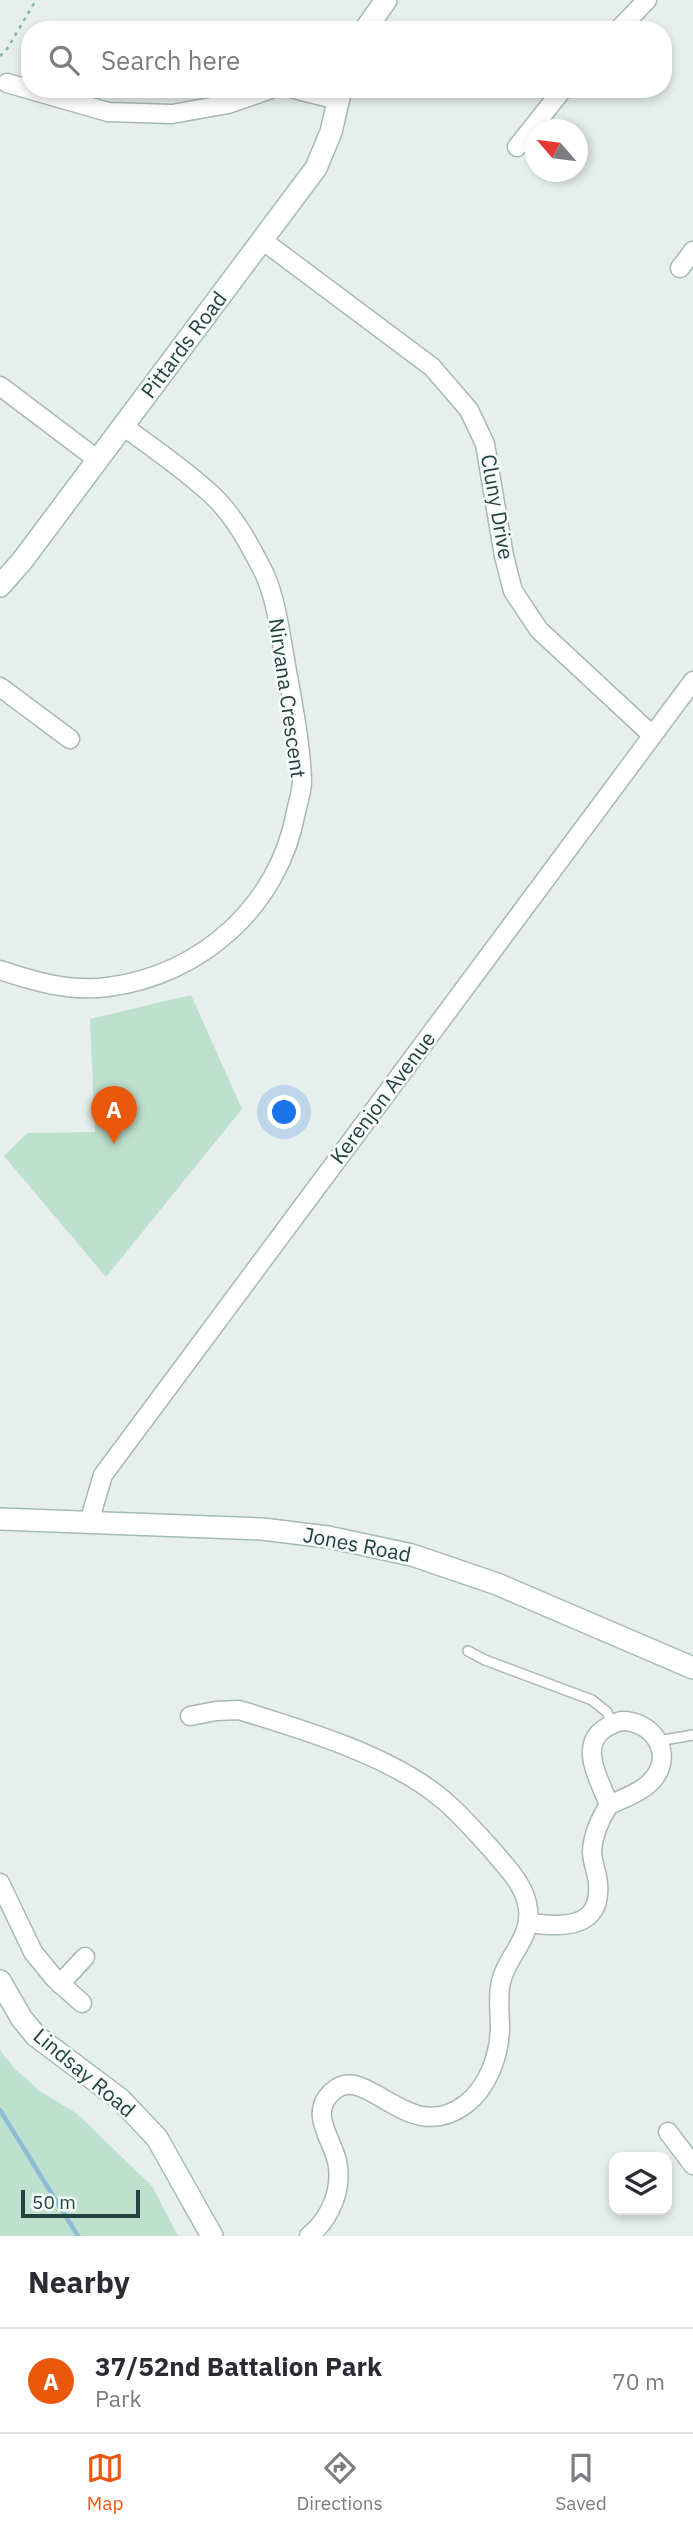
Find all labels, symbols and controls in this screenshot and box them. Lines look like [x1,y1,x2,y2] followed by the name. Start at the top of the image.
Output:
[21,21,672,98] search box
[45,41,83,79] icon: search
[101,43,240,77] text: Search here
[525,119,588,182] north arrow
[134,285,233,404] street label: Pittards Road
[475,452,521,562] street label: Cluny Drive
[263,616,313,780] street label: Nirvana Crescent
[323,1025,441,1169] street label: Kerenjon Avenue
[91,1086,137,1144] pin: A
[267,1095,301,1129] your location
[301,1520,414,1568] street label: Jones Road
[28,2021,141,2123] street label: Lindsay Road
[609,2152,672,2215] map controls
[609,2152,672,2215] button: layers
[21,2187,140,2219] scale bar
[32,2190,76,2214] text: 50 m
[28,2262,130,2301] text: Nearby
[95,2349,382,2383] text: 37/52nd Battalion Park
[43,2366,59,2396] text: A
[612,2366,665,2396] text: 70 m
[95,2383,142,2413] text: Park
[86,2449,124,2515] tab: Map
[296,2449,383,2515] tab: Directions
[555,2449,607,2515] tab: Saved

